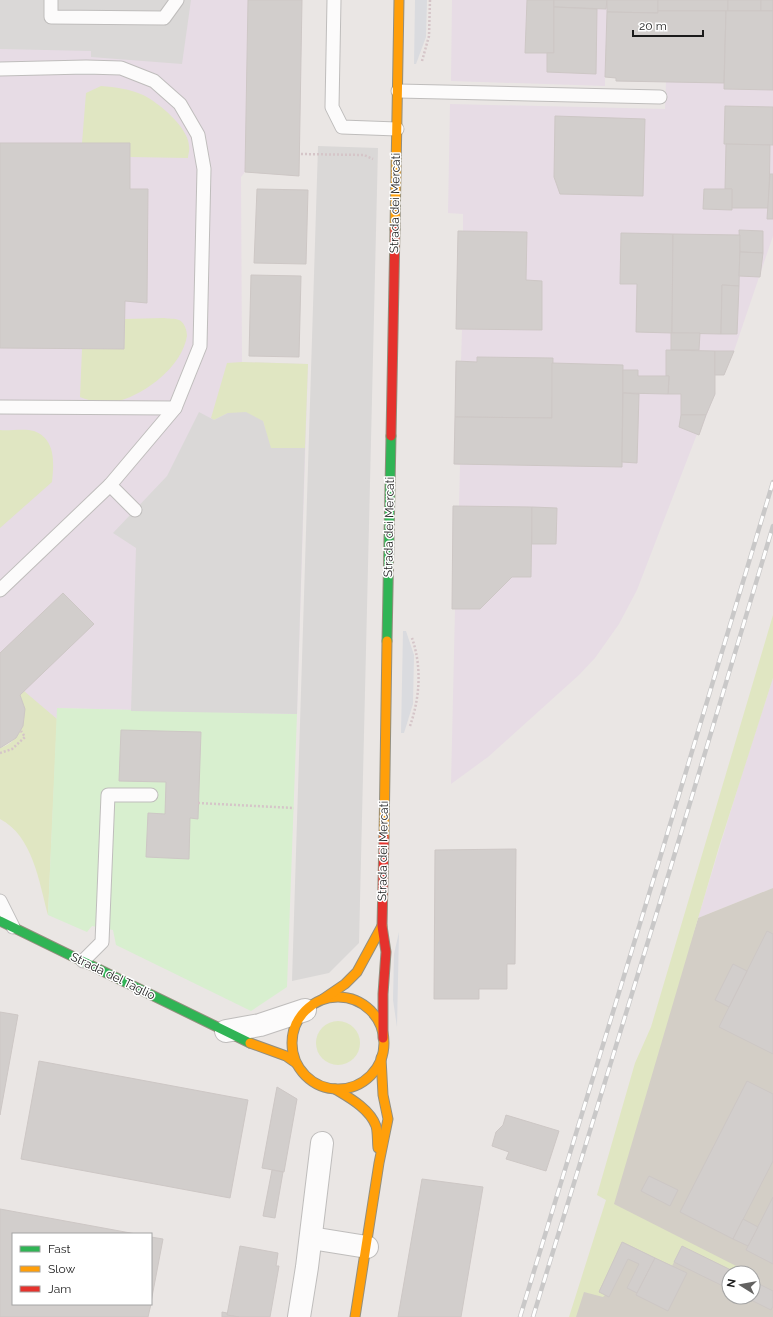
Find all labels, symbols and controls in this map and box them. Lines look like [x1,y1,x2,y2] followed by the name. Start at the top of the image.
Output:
[633,12,703,38] scale bar
[639,19,667,33] text: 20 m
[387,153,403,253] street label: Strada dei Mercati
[381,477,397,577] street label: Strada dei Mercati
[375,801,391,901] street label: Strada dei Mercati
[69,950,157,1002] street label: Strada del Taglio
[12,1233,152,1305] legend
[48,1242,71,1256] text: Fast
[48,1262,75,1276] text: Slow
[721,1265,761,1305] north arrow
[724,1278,739,1289] text: N
[48,1282,71,1296] text: Jam

